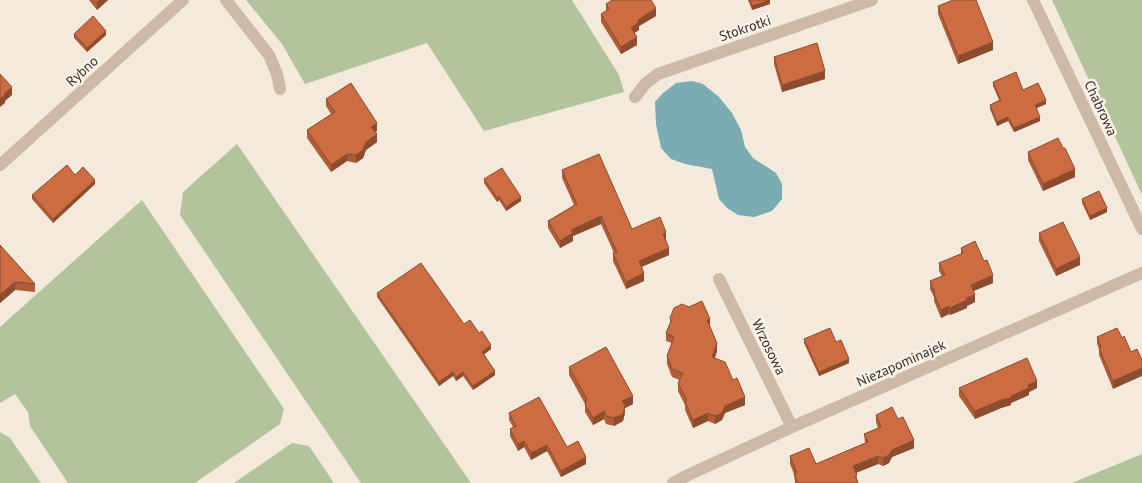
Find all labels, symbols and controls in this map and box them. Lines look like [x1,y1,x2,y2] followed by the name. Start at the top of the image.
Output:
[717,11,773,45] street label: Stokrotki
[62,52,102,90] street label: Rybno
[1080,77,1122,139] street label: Chabrowa
[748,316,790,378] street label: Wrzosowa
[854,335,949,391] street label: Niezapominajek

